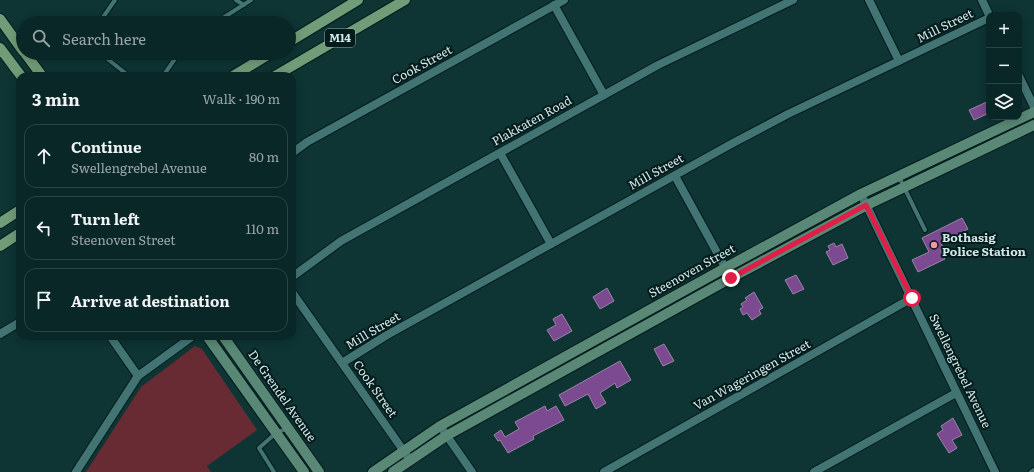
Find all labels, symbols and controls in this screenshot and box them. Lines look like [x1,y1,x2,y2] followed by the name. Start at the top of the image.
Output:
[913,4,976,46] street label: Mill Street
[986,12,1022,120] map controls
[986,12,1022,48] button: +
[16,16,296,60] search box
[30,27,52,49] icon: search
[62,27,146,50] text: Search here
[325,29,355,47] road number: M14
[388,40,455,88] street label: Cook Street
[986,48,1022,84] button: −
[986,84,1022,120] button: layers
[32,86,80,111] text: 3 min
[202,89,280,108] text: Walk · 190 m
[488,90,575,150] street label: Plakkaten Road
[71,135,141,158] text: Continue
[33,145,55,167] icon: ahead
[249,147,279,166] text: 80 m
[625,148,687,194] street label: Mill Street
[71,158,207,177] text: Swellengrebel Avenue
[71,207,140,230] text: Turn left
[33,217,55,239] icon: left
[246,219,279,238] text: 110 m
[942,228,1026,260] place label: Bothasig Police Station
[71,230,176,249] text: Steenoven Street
[645,239,738,301] street label: Steenoven Street
[929,240,939,250] marker: Bothasig Police Station
[722,269,740,287] route end
[33,289,55,311] icon: arrive
[71,289,230,312] text: Arrive at destination
[903,289,921,307] route start
[342,307,403,353] street label: Mill Street
[925,310,996,431] street label: Swellengrebel Avenue
[690,334,814,414] street label: Van Wageringen Street
[244,346,321,445] street label: De Grendel Avenue
[349,356,402,421] street label: Cook Street

